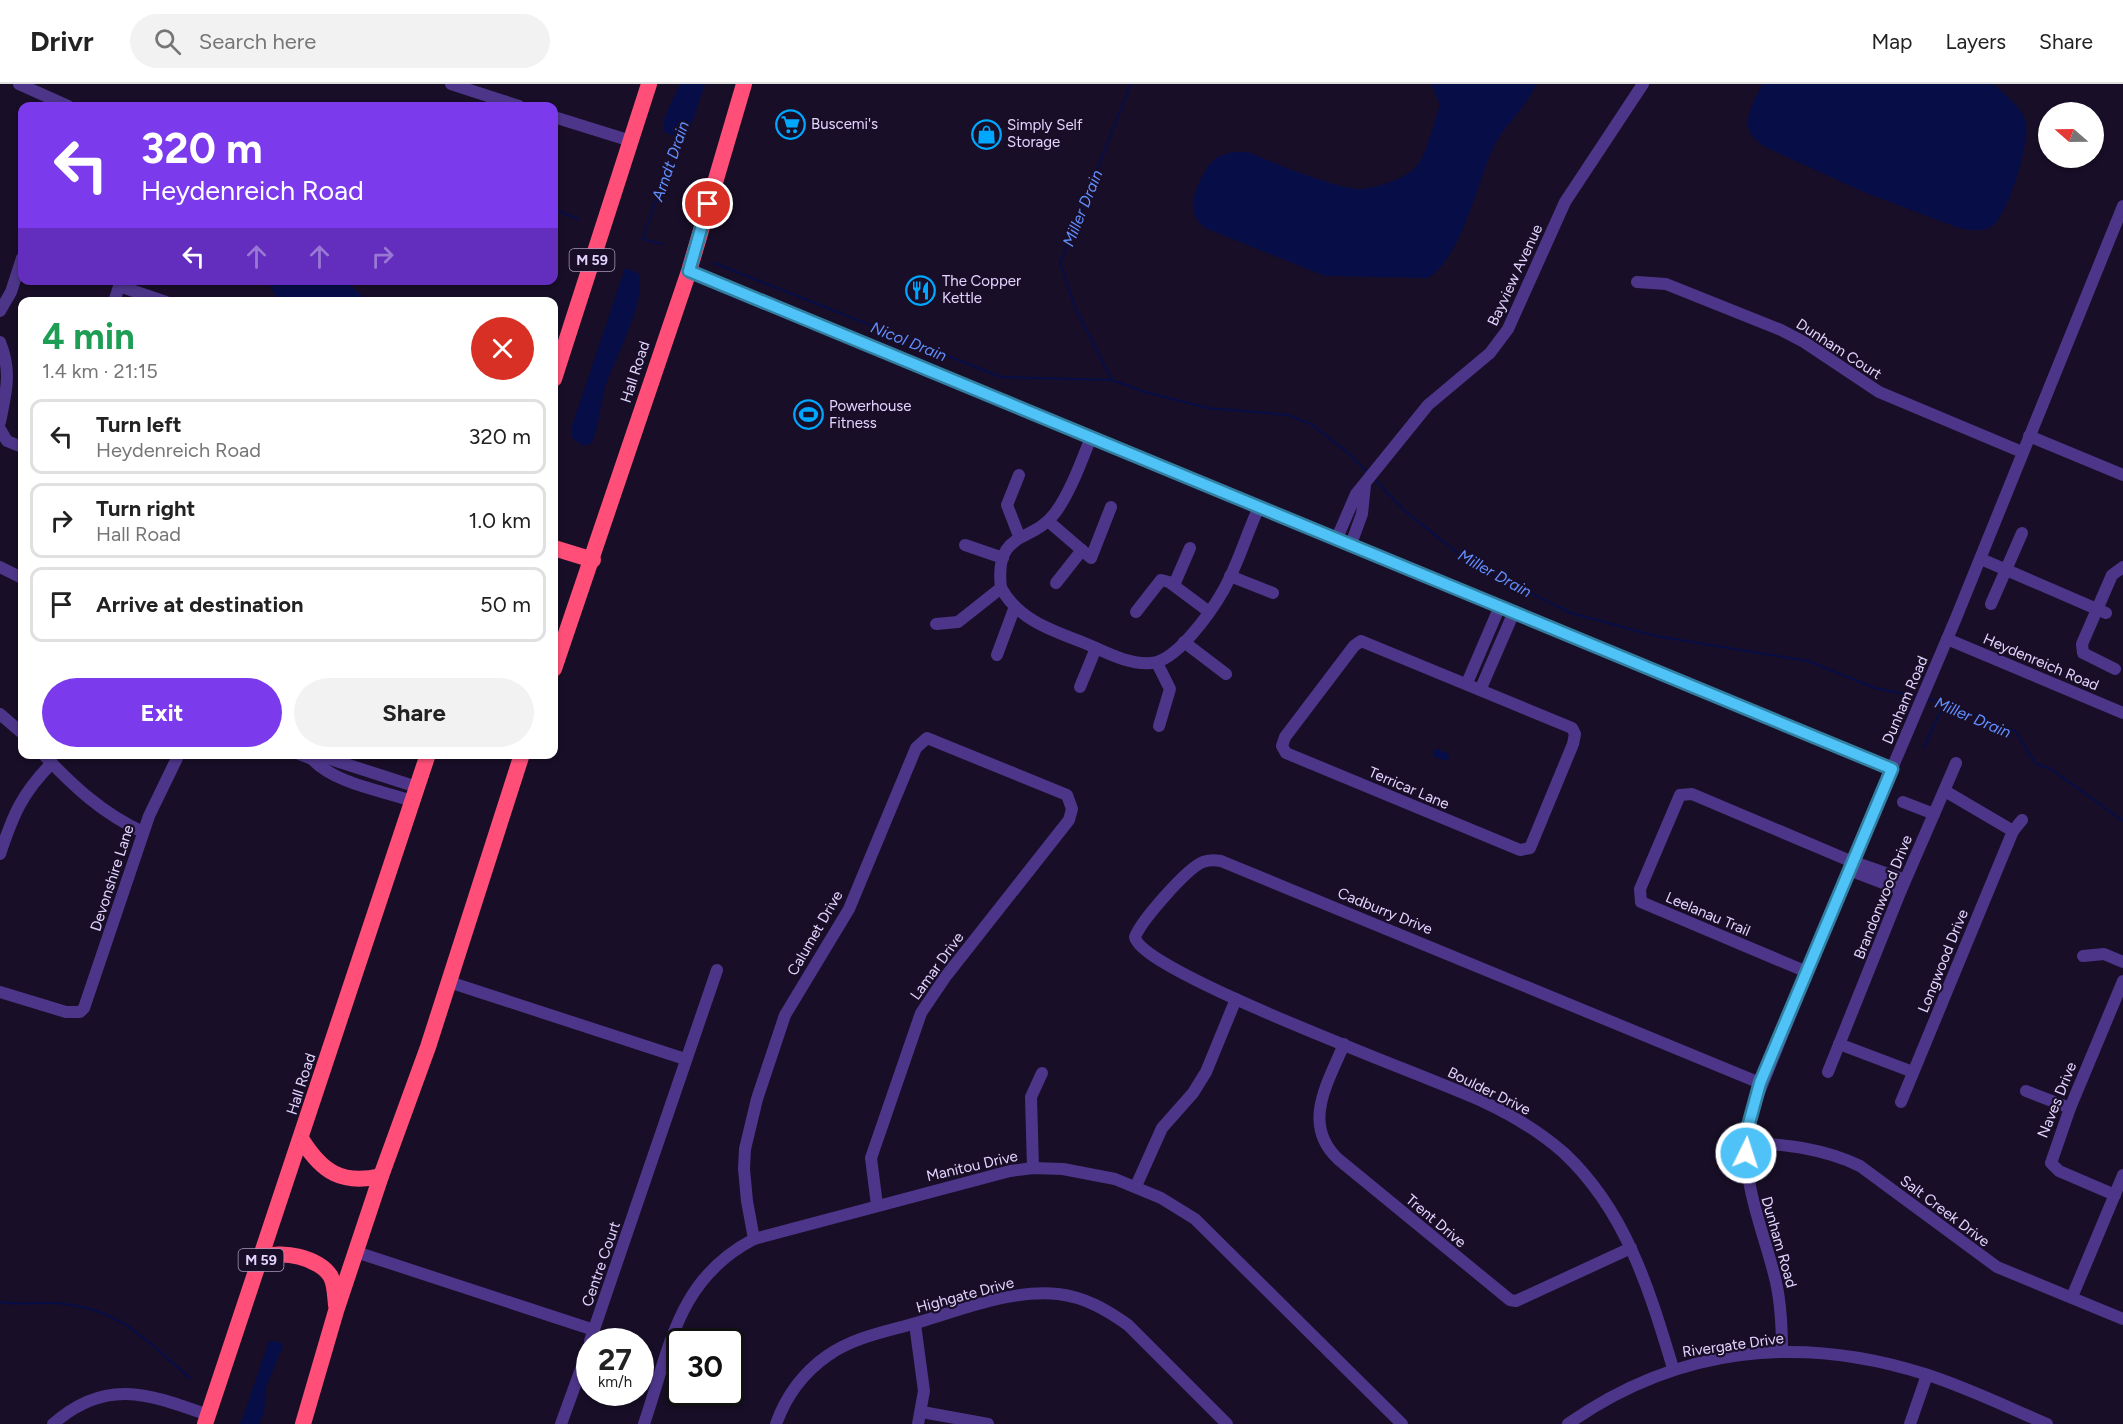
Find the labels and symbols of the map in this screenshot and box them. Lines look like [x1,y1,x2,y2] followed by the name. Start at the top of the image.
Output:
[2038,102,2104,168] north arrow
[774,108,806,140] supermarket icon: Buscemi's
[811,115,878,133] place label: Buscemi's
[1007,116,1083,151] place label: Simply Self Storage
[970,118,1002,150] shop icon: Simply Self Storage
[648,119,693,205] water label: Arndt Drain
[1058,167,1106,249] water label: Miller Drain
[682,178,733,229] pin
[1484,221,1546,329] street label: Bayview Avenue
[570,249,614,271] road number: M 59
[942,272,1021,307] place label: The Copper Kettle
[905,274,937,306] restaurant icon: The Copper Kettle
[1793,315,1885,383] street label: Dunham Court
[868,318,950,365] water label: Nicol Drain
[617,339,653,405] street label: Hall Road
[829,397,912,432] place label: Powerhouse Fitness
[792,399,824,431] sports icon: Powerhouse Fitness
[1455,545,1535,601] water label: Miller Drain
[1981,630,2101,694] street label: Heydenreich Road
[1878,653,1932,747] street label: Dunham Road
[1932,693,2014,742] water label: Miller Drain
[1366,763,1452,813] street label: Terricar Lane
[86,823,138,933] street label: Devonshire Lane
[1850,832,1916,962] street label: Brandonwood Drive
[1335,884,1435,938] street label: Cadburry Drive
[783,887,847,979] street label: Calumet Drive
[1663,888,1753,940] street label: Leelanau Trail
[1914,907,1972,1015] street label: Longwood Drive
[906,929,968,1003] street label: Lamar Drive
[283,1051,319,1117] street label: Hall Road
[2034,1059,2080,1141] street label: Naves Drive
[1445,1063,1533,1119] street label: Boulder Drive
[1714,1121,1778,1185] position arrow
[925,1147,1019,1185] street label: Manitou Drive
[1897,1171,1993,1251] street label: Salt Creek Drive
[1402,1191,1470,1251] street label: Trent Drive
[1757,1194,1801,1290] street label: Dunham Road
[578,1219,624,1309] street label: Centre Court
[238,1249,284,1271] road number: M 59
[914,1273,1016,1317] street label: Highgate Drive
[666,1328,744,1406] speed limit sign: 30
[1681,1329,1785,1361] street label: Rivergate Drive

